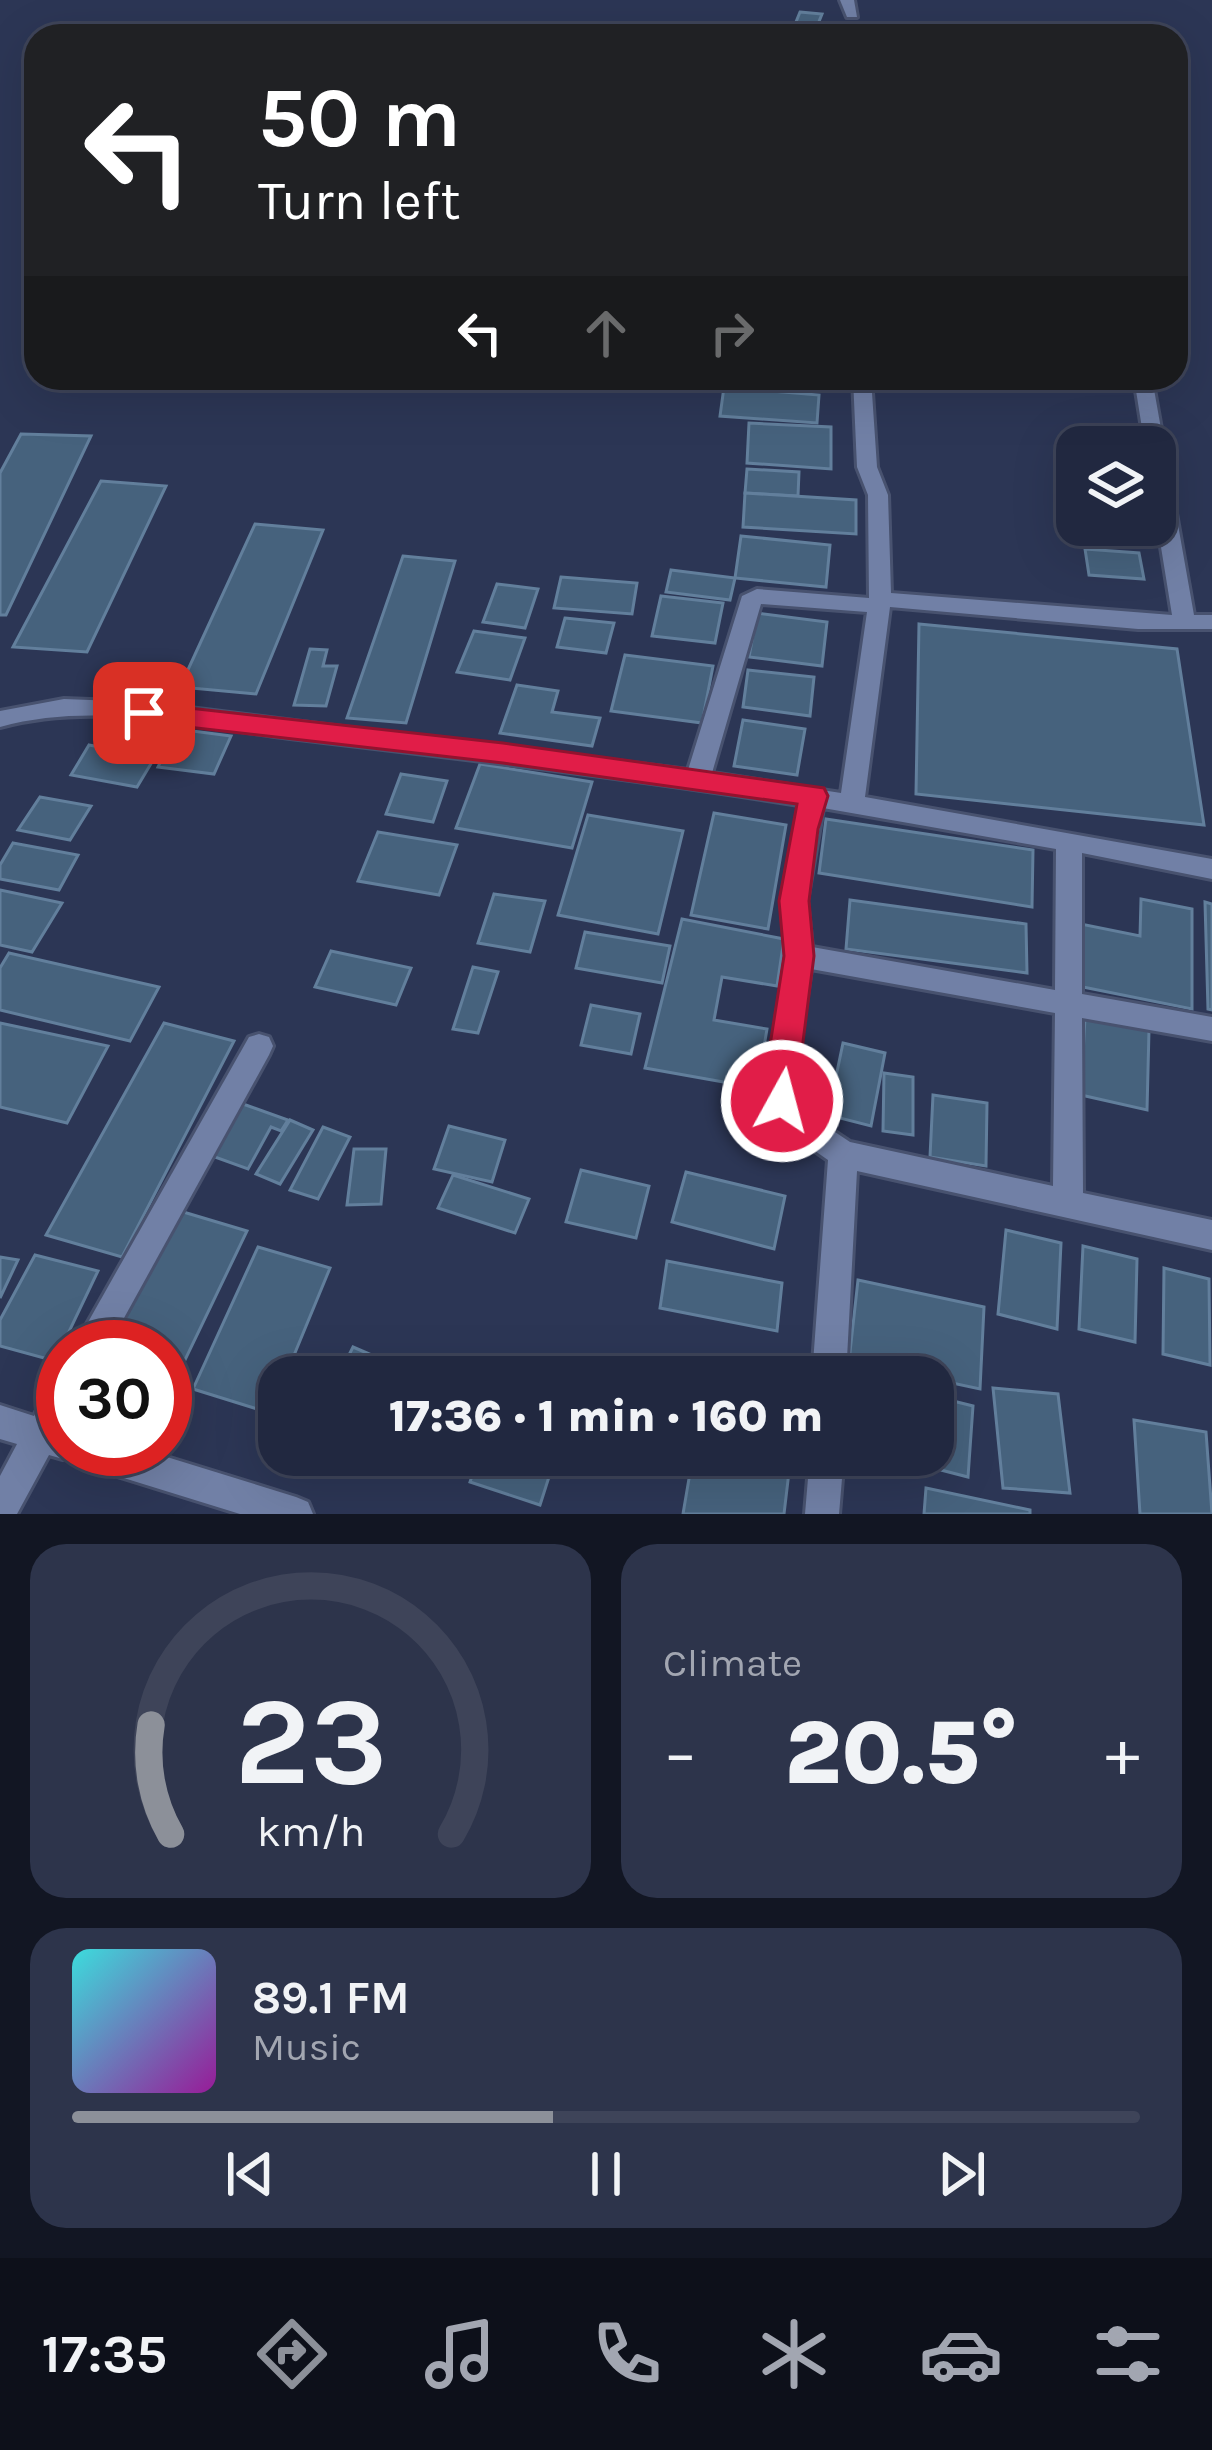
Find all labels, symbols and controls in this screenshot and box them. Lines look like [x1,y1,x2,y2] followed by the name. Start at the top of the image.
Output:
[258,69,461,167] text: 50 m
[60,72,216,228] icon: left
[258,169,461,233] text: Turn left
[447,300,513,366] icon: left
[573,300,639,366] icon: ahead
[699,300,765,366] icon: right
[1056,426,1176,546] map controls
[1056,426,1176,546] button: layers
[93,662,195,764] pin
[111,680,177,746] icon: arrive
[719,1038,845,1164] position arrow
[36,1320,192,1476] speed limit sign: 30
[389,1390,823,1442] text: 17:36 · 1 min · 160 m
[663,1640,802,1686] text: Climate
[234,1669,387,1814] text: 23
[785,1700,1018,1806] text: 20.5°
[663,1714,698,1792] text: −
[1105,1714,1140,1792] text: +
[256,1807,365,1857] text: km/h
[252,1972,410,2024] text: 89.1 FM
[252,2024,361,2070] text: Music
[217,2141,283,2207] icon: previous
[573,2141,639,2207] icon: pause
[929,2141,995,2207] icon: next
[250,2312,334,2396] icon: directions
[418,2312,502,2396] icon: music
[585,2312,669,2396] icon: phone
[752,2312,836,2396] icon: climate
[919,2312,1003,2396] icon: car
[1086,2312,1170,2396] icon: filters
[42,2322,167,2386] text: 17:35

